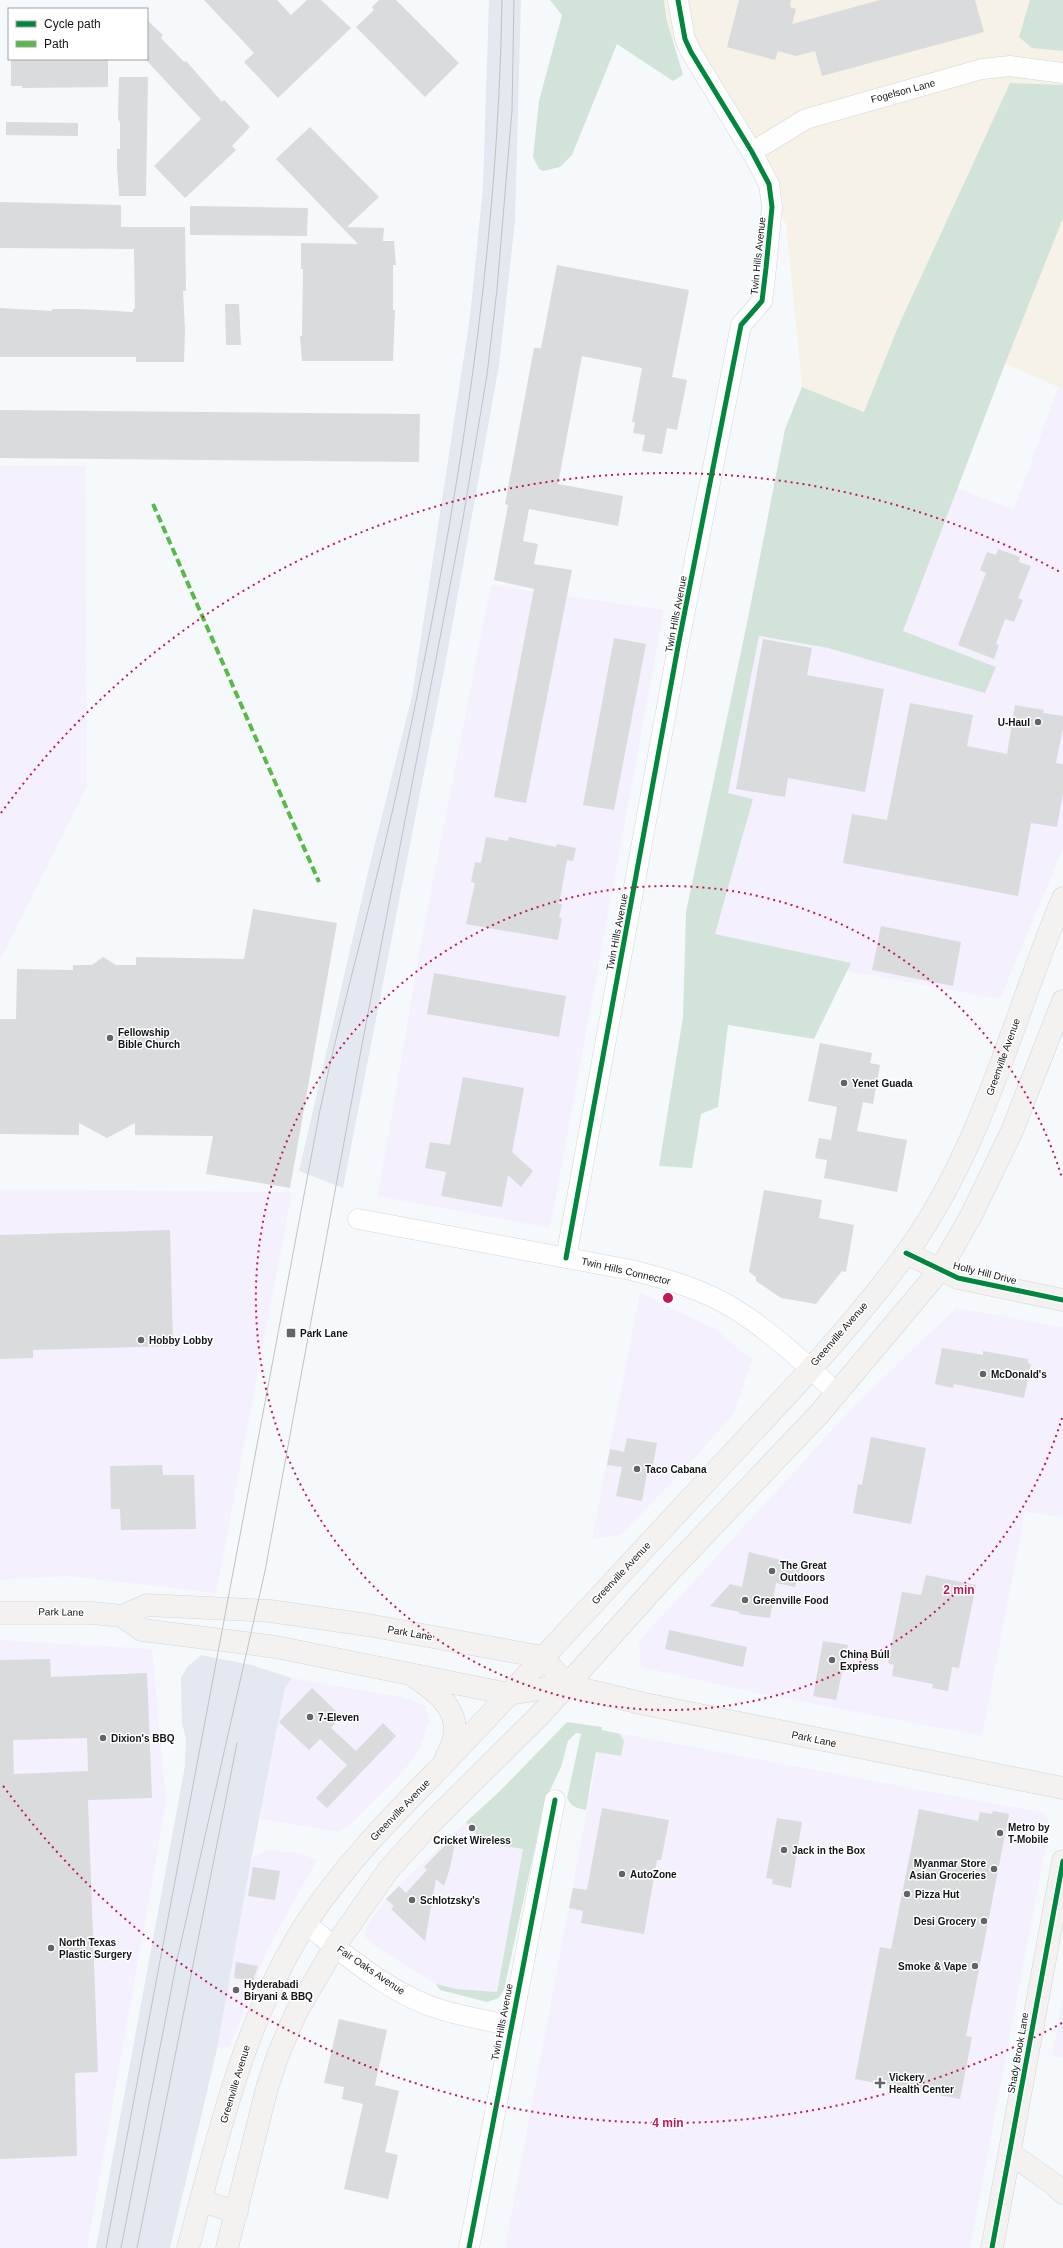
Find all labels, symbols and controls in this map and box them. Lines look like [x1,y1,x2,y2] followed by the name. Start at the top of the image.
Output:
[8,8,148,60] legend
[44,17,101,31] text: Cycle path
[44,37,69,51] text: Path
[870,77,937,105] street label: Fogelson Lane
[748,216,768,295] street label: Twin Hills Avenue
[663,574,689,653] street label: Twin Hills Avenue
[998,717,1030,728] place label: U-Haul
[1033,717,1043,727] marker: U-Haul
[604,892,630,971] street label: Twin Hills Avenue
[984,1017,1022,1097] street label: Greenville Avenue
[118,1027,180,1050] place label: Fellowship Bible Church
[105,1033,115,1043] marker: Fellowship Bible Church
[839,1078,849,1088] marker: Yenet Guada
[852,1078,913,1089] place label: Yenet Guada
[580,1255,672,1287] street label: Twin Hills Connector
[952,1260,1018,1286] street label: Holly Hill Drive
[661,1291,675,1305] centre of rings
[808,1300,870,1368] street label: Greenville Avenue
[285,1327,297,1339] marker: Park Lane
[300,1328,348,1339] place label: Park Lane
[136,1335,146,1345] marker: Hobby Lobby
[149,1335,213,1346] place label: Hobby Lobby
[978,1369,988,1379] marker: McDonald's
[991,1369,1047,1380] place label: McDonald's
[632,1464,642,1474] marker: Taco Cabana
[645,1464,707,1475] place label: Taco Cabana
[589,1539,653,1606] street label: Greenville Avenue
[780,1560,827,1583] place label: The Great Outdoors
[767,1566,777,1576] marker: The Great Outdoors
[943,1583,975,1597] text: 2 min
[740,1595,750,1605] marker: Greenville Food
[753,1595,829,1606] place label: Greenville Food
[38,1606,84,1618] street label: Park Lane
[387,1624,434,1642] street label: Park Lane
[840,1649,890,1672] place label: China Bull Express
[827,1655,837,1665] marker: China Bull Express
[305,1712,315,1722] marker: 7-Eleven
[318,1712,359,1723] place label: 7-Eleven
[791,1729,838,1749] street label: Park Lane
[98,1733,108,1743] marker: Dixion's BBQ
[111,1733,175,1744] place label: Dixion's BBQ
[368,1777,432,1843] street label: Greenville Avenue
[1008,1822,1050,1845] place label: Metro by T-Mobile
[467,1823,477,1833] marker: Cricket Wireless
[995,1828,1005,1838] marker: Metro by T-Mobile
[433,1835,511,1846] place label: Cricket Wireless
[779,1845,789,1855] marker: Jack in the Box
[792,1845,866,1856] place label: Jack in the Box
[909,1858,986,1881] place label: Myanmar Store Asian Groceries
[989,1864,999,1874] marker: Myanmar Store Asian Groceries
[617,1869,627,1879] marker: AutoZone
[630,1869,677,1880] place label: AutoZone
[902,1889,912,1899] marker: Pizza Hut
[915,1889,960,1900] place label: Pizza Hut
[407,1895,417,1905] marker: Schlotzsky's
[420,1895,481,1906] place label: Schlotzsky's
[914,1916,976,1927] place label: Desi Grocery
[979,1916,989,1926] marker: Desi Grocery
[59,1937,132,1960] place label: North Texas Plastic Surgery
[46,1943,56,1953] marker: North Texas Plastic Surgery
[335,1943,407,1997] street label: Fair Oaks Avenue
[898,1961,967,1972] place label: Smoke & Vape
[970,1961,980,1971] marker: Smoke & Vape
[244,1979,313,2002] place label: Hyderabadi Biryani & BBQ
[489,1982,515,2061] street label: Twin Hills Avenue
[231,1985,241,1995] marker: Hyderabadi Biryani & BBQ
[1005,2011,1031,2094] street label: Shady Brook Lane
[218,2043,252,2124] street label: Greenville Avenue
[889,2072,954,2095] place label: Vickery Health Center
[874,2077,886,2089] marker: Vickery Health Center
[652,2116,684,2130] text: 4 min

